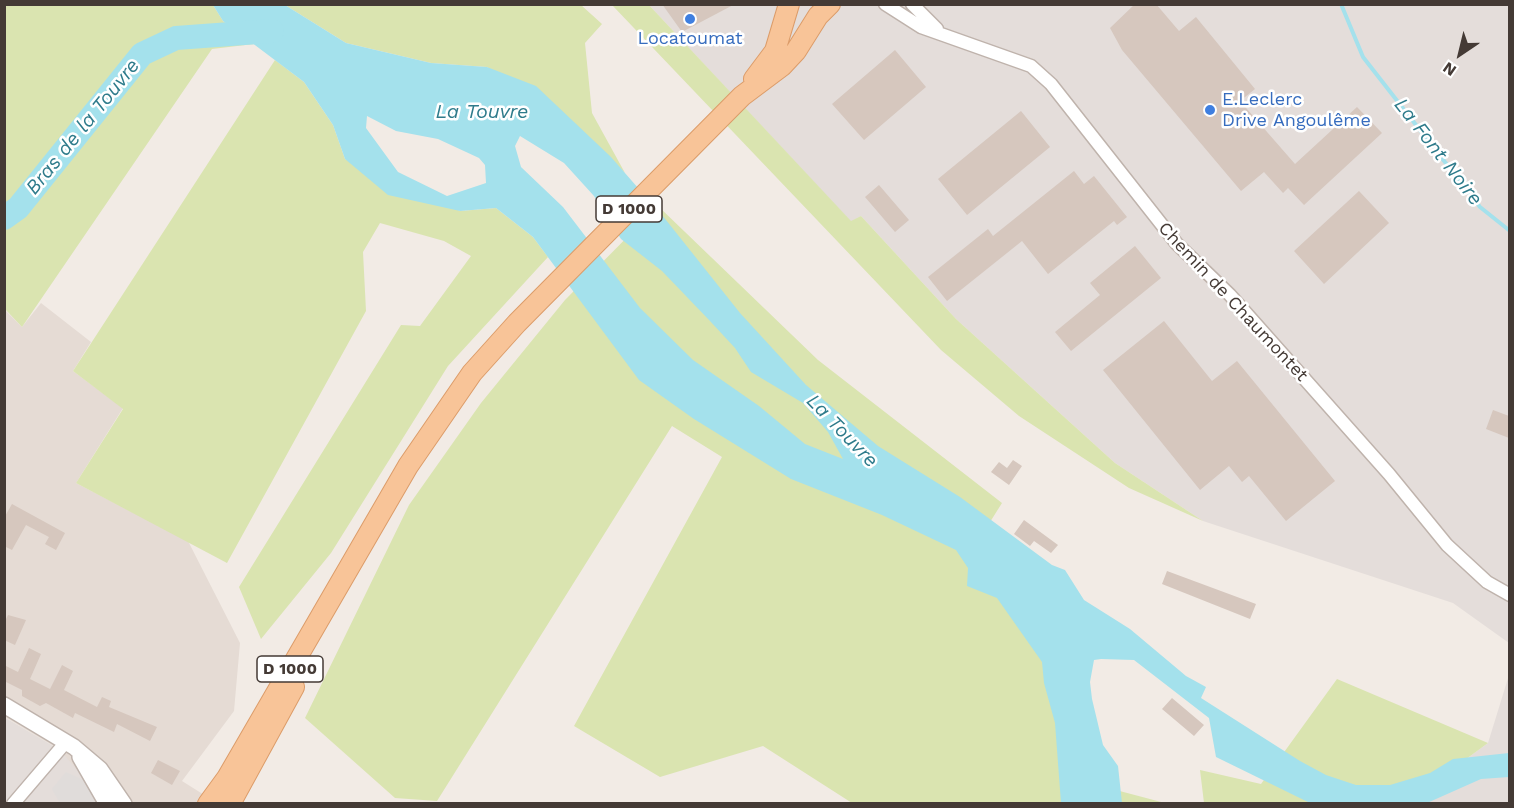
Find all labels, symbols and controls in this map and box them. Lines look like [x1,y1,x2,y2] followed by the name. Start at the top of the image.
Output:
[683,12,697,26] marker: Locatoumat
[1430,24,1490,84] north arrow
[637,28,743,50] place label: Locatoumat
[21,54,145,200] water label: Bras de la Touvre
[1439,58,1460,80] text: N
[1222,89,1371,132] place label: E.Leclerc Drive Angoulême
[1389,94,1487,210] water label: La Font Noire
[436,100,528,124] water label: La Touvre
[1203,103,1217,117] marker: E.Leclerc Drive Angoulême
[596,196,662,222] road number: D 1000
[1154,218,1312,386] street label: Chemin de Chaumontet
[801,389,883,473] water label: La Touvre
[257,656,323,682] road number: D 1000

